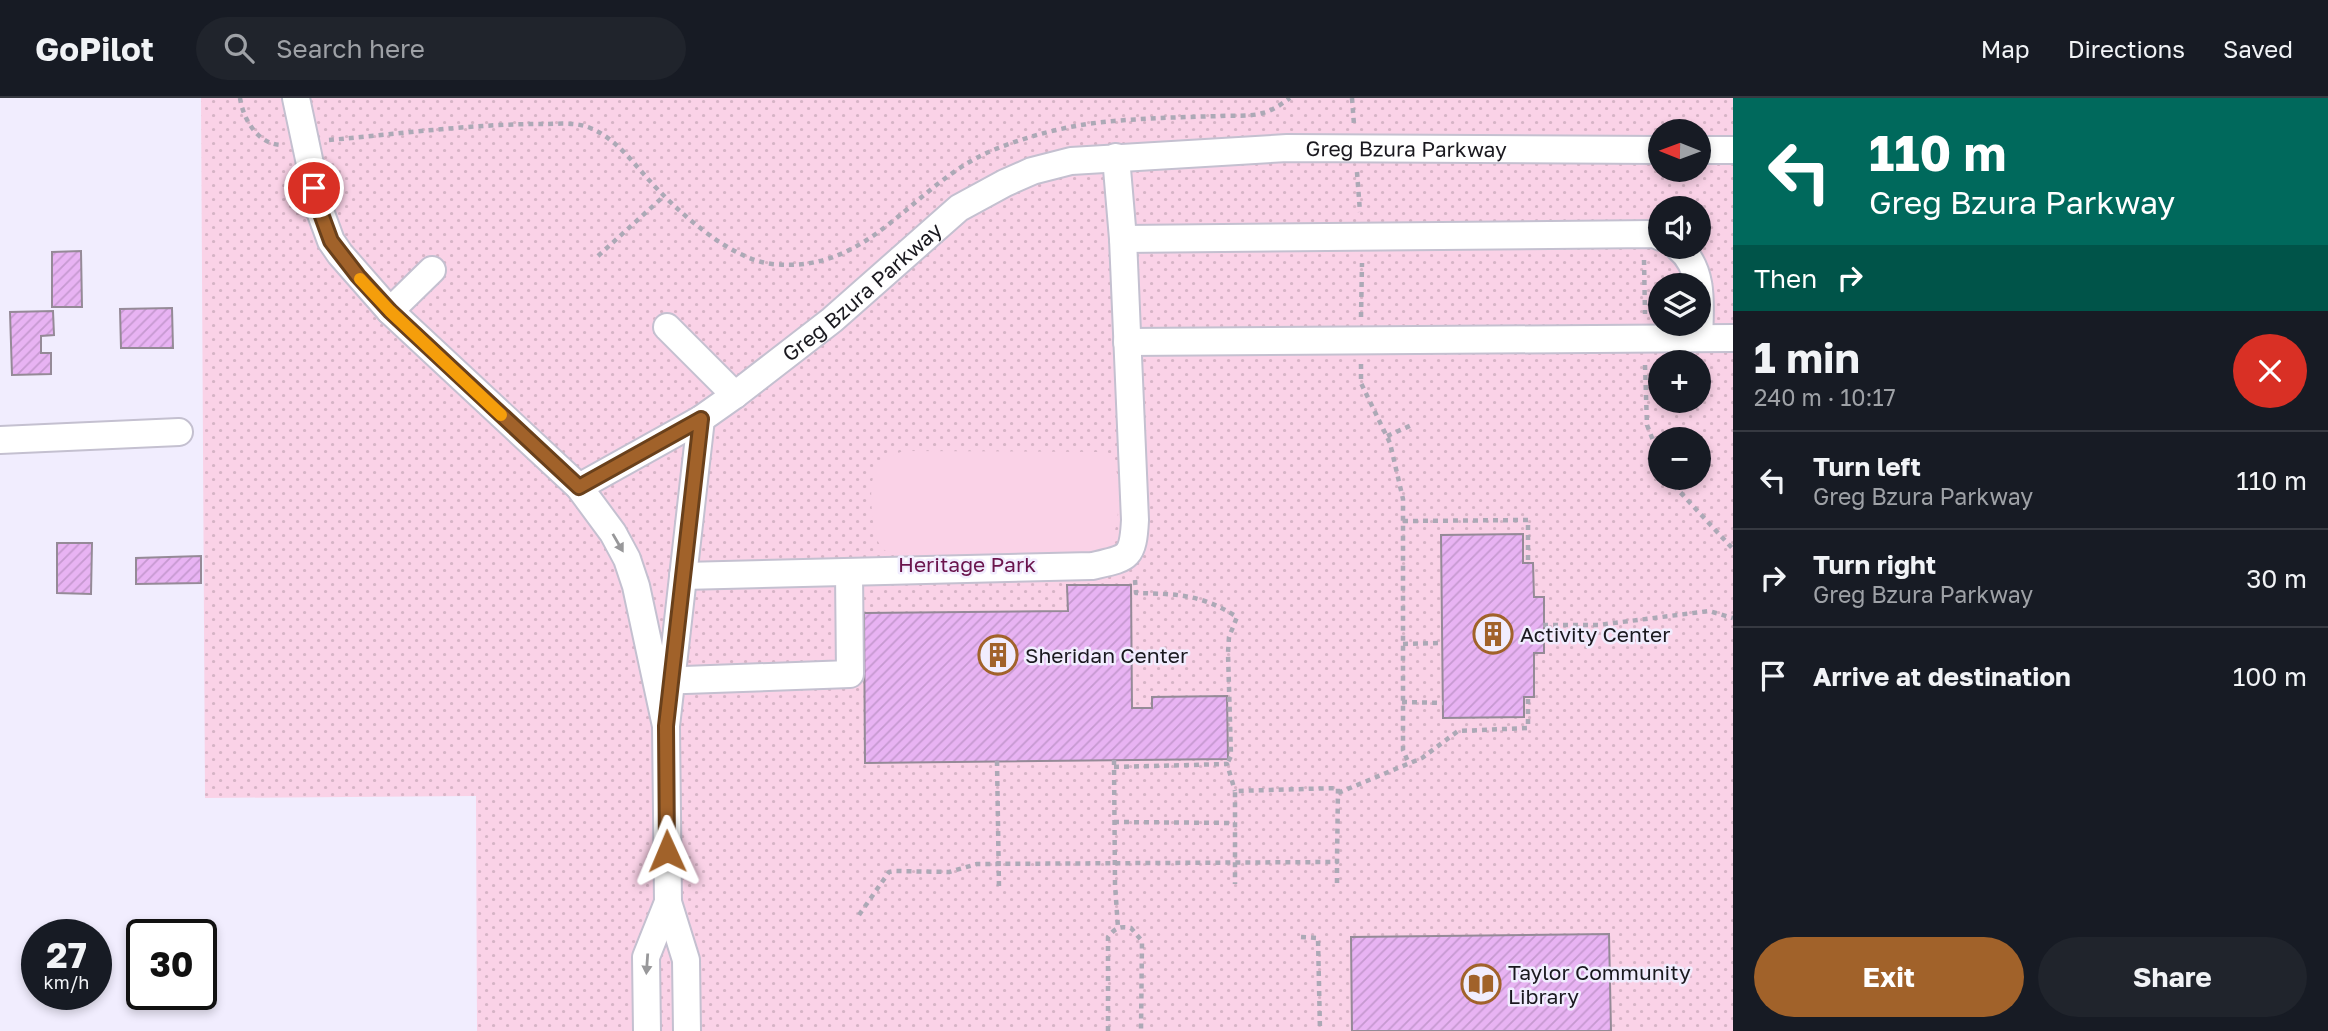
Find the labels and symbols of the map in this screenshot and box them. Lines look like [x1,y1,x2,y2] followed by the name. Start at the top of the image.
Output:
[1648,119,1712,182] north arrow
[1306,135,1507,162] street label: Greg Bzura Parkway
[284,158,344,218] pin
[777,216,947,367] street label: Greg Bzura Parkway
[612,533,624,553] one-way arrow
[898,551,1036,577] park label: Heritage Park
[1472,613,1514,655] building icon: Activity Center
[1520,621,1671,647] place label: Activity Center
[977,634,1019,676] building icon: Sheridan Center
[1025,642,1188,668] place label: Sheridan Center
[630,814,704,888] position arrow
[126,919,217,1010] speed limit sign: 30
[641,953,652,975] one-way arrow
[1508,959,1691,1009] place label: Taylor Community Library
[1460,963,1502,1005] library icon: Taylor Community Library

